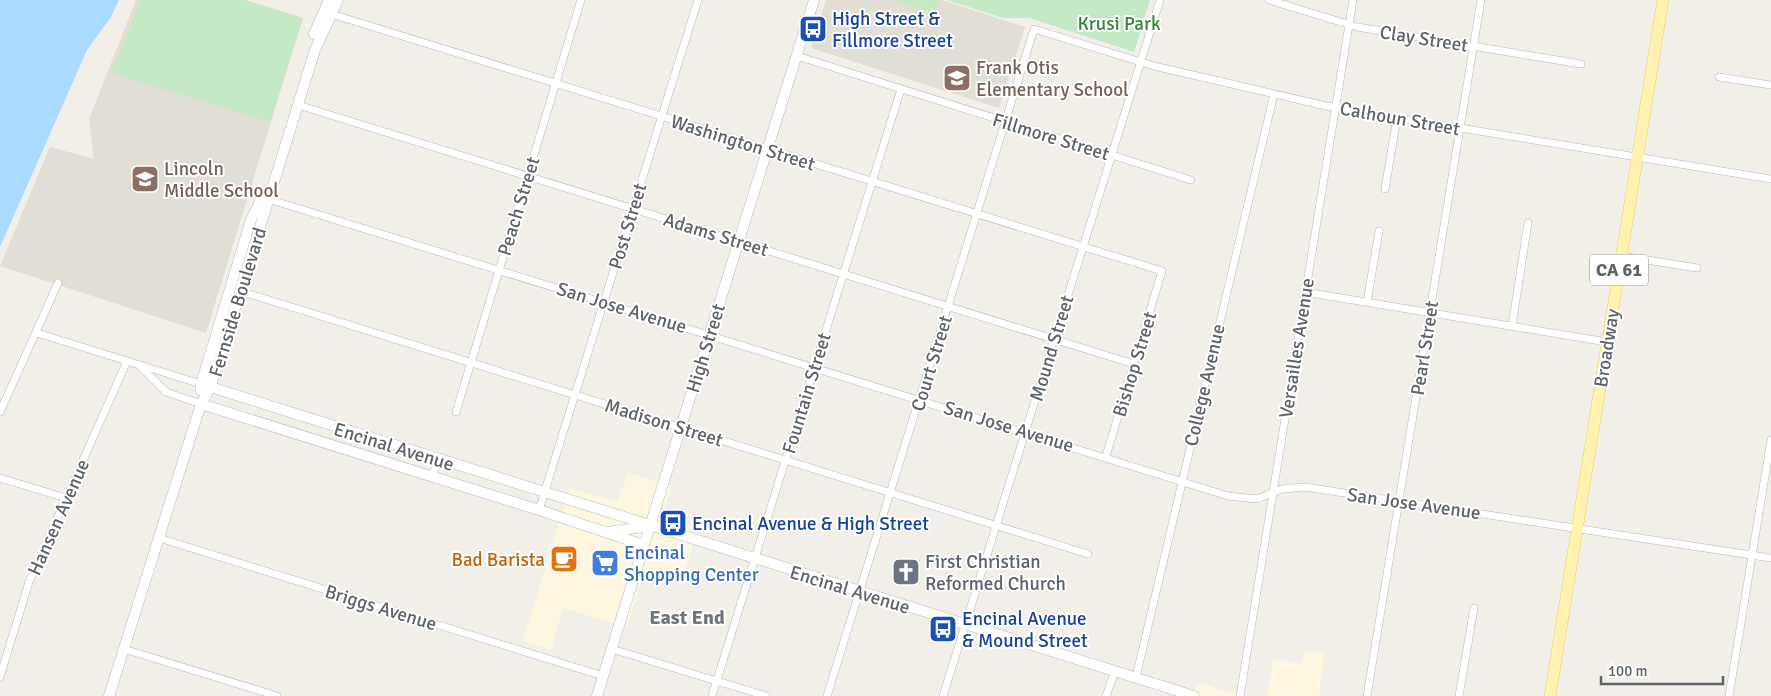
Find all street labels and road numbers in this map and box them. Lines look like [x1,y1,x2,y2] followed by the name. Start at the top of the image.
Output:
[1378,20,1470,58] street label: Clay Street
[1338,97,1462,141] street label: Calhoun Street
[989,108,1112,166] street label: Fillmore Street
[668,110,818,176] street label: Washington Street
[493,154,545,259] street label: Peach Street
[603,180,653,272] street label: Post Street
[660,208,771,262] street label: Adams Street
[204,225,272,380] street label: Fernside Boulevard
[1590,254,1648,286] road number: CA 61
[1274,276,1320,420] street label: Versailles Avenue
[554,277,690,339] street label: San Jose Avenue
[1024,292,1080,404] street label: Mound Street
[1406,299,1444,397] street label: Pearl Street
[681,300,731,396] street label: High Street
[1589,307,1625,389] street label: Broadway
[1108,308,1162,420] street label: Bishop Street
[906,312,958,414] street label: Court Street
[1179,322,1231,449] street label: College Avenue
[777,329,837,457] street label: Fountain Street
[602,394,726,452] street label: Madison Street
[941,396,1077,458] street label: San Jose Avenue
[331,417,457,477] street label: Encinal Avenue
[23,456,95,579] street label: Hansen Avenue
[1346,483,1482,525] street label: San Jose Avenue
[787,560,913,620] street label: Encinal Avenue
[322,580,440,636] street label: Briggs Avenue

